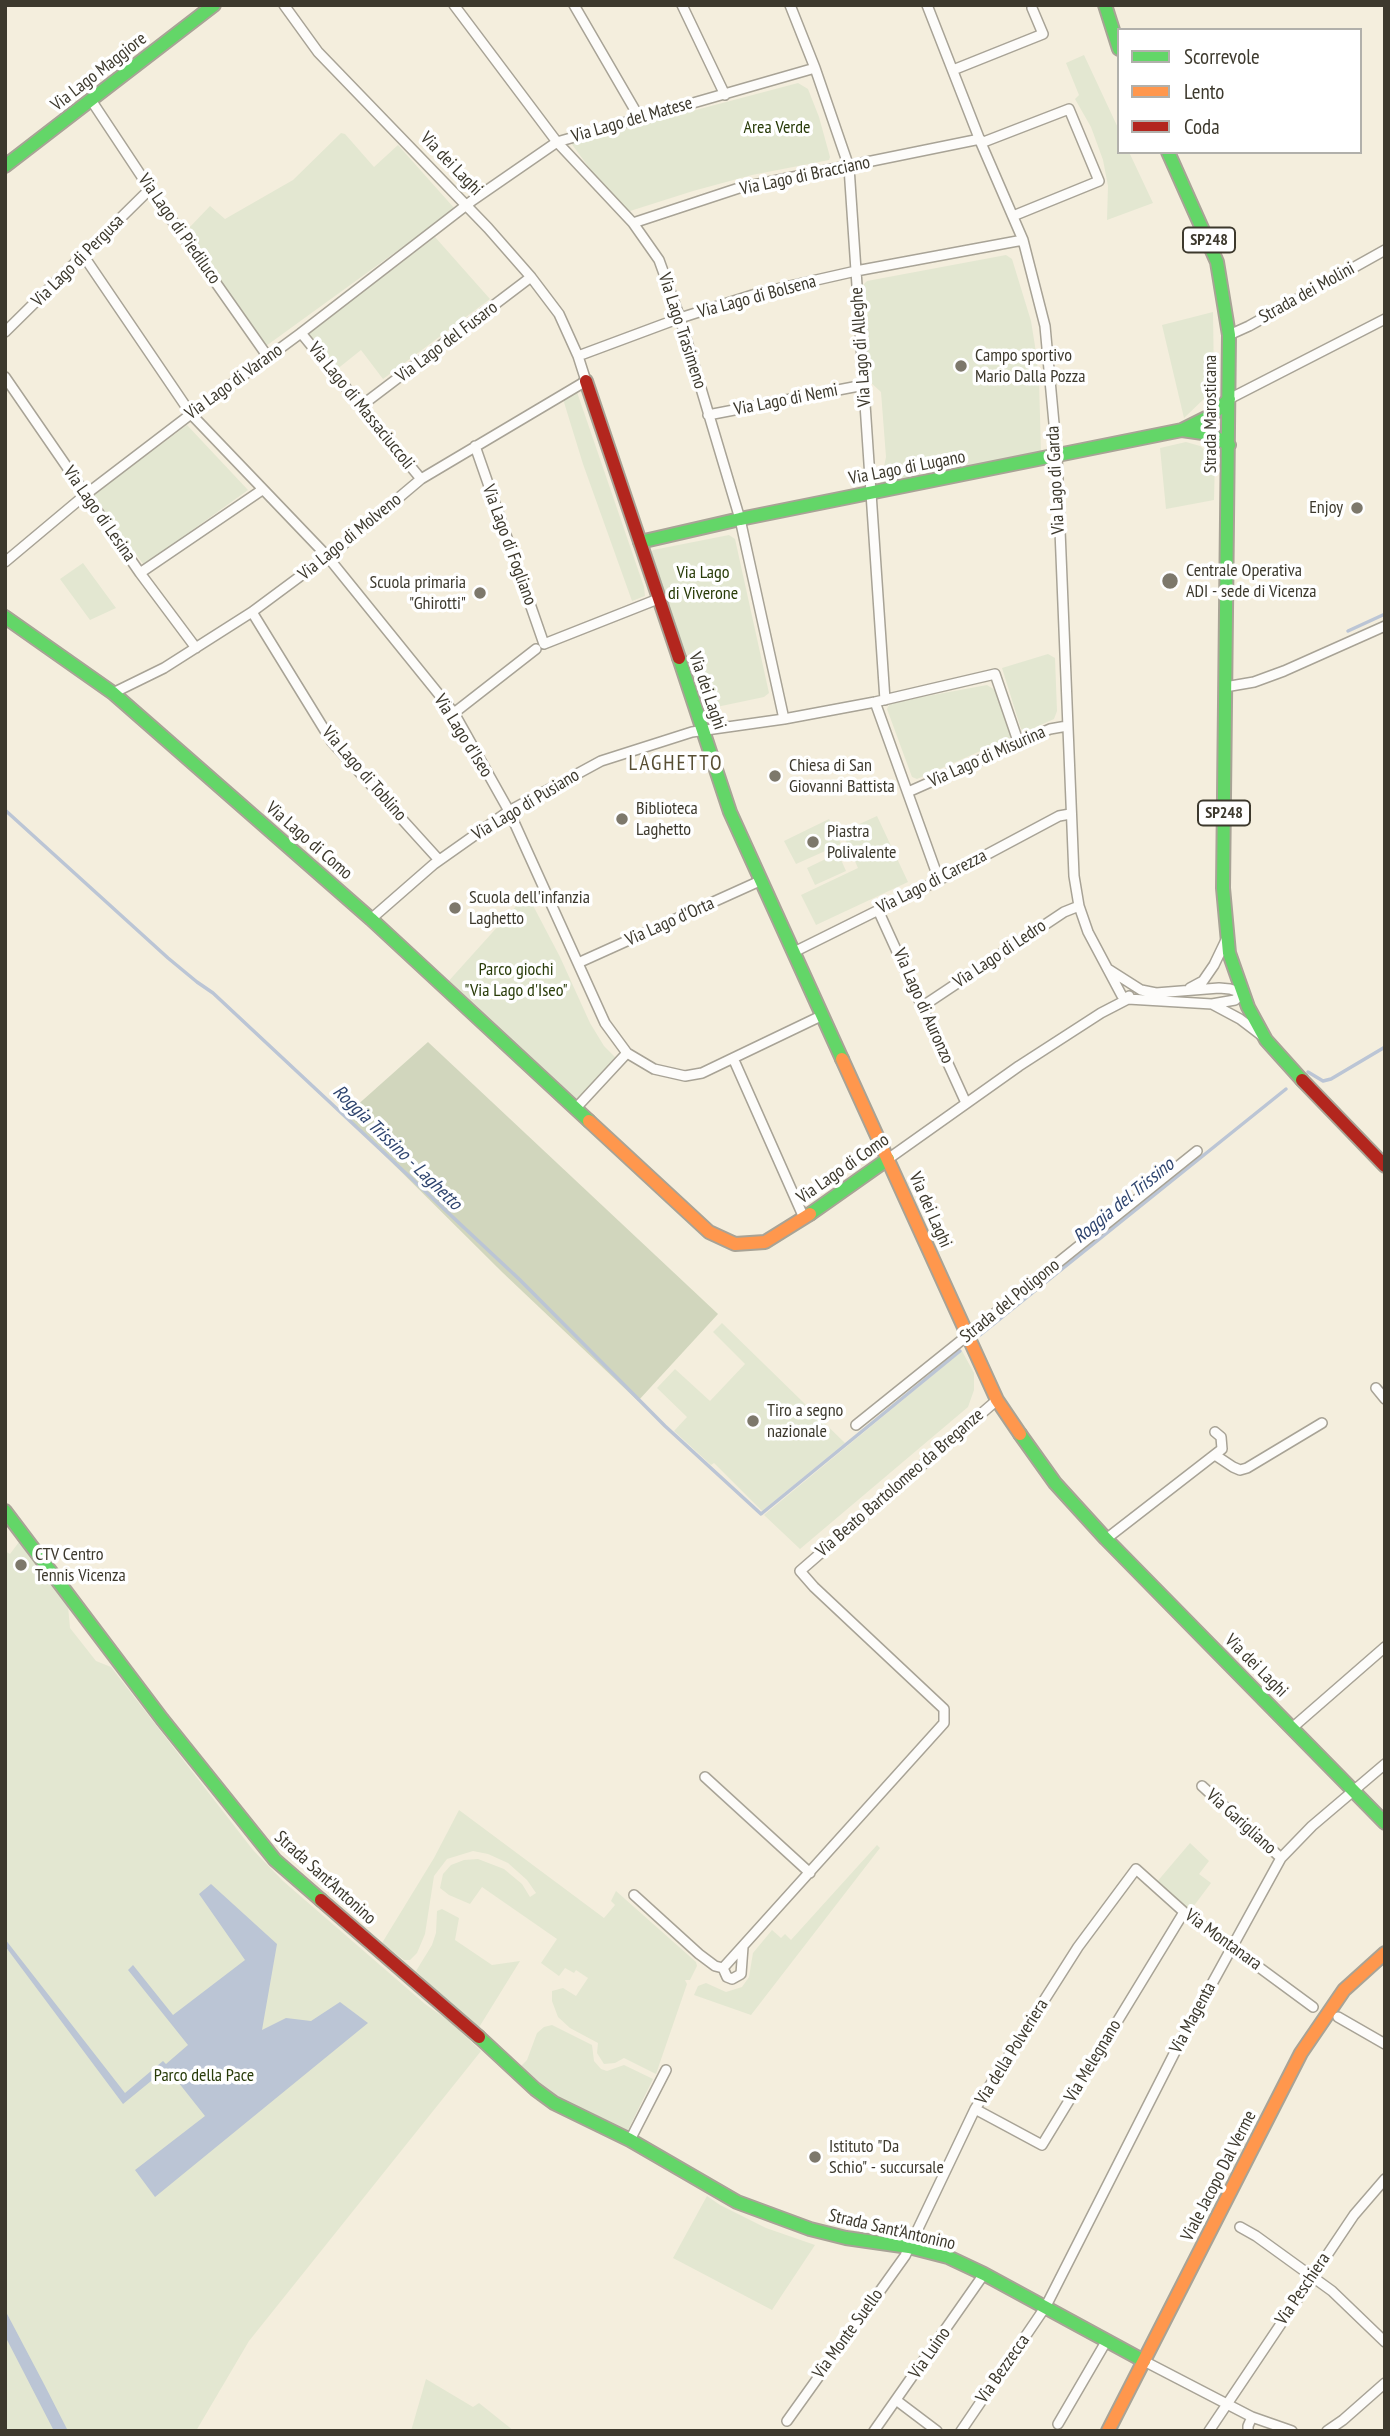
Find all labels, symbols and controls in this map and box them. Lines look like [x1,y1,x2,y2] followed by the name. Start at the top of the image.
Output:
[47,28,151,116] street label: Via Lago Maggiore
[1117,28,1362,154] legend
[1184,43,1260,70] text: Scorrevole
[1184,78,1224,105] text: Lento
[569,92,695,148] street label: Via Lago del Matese
[1184,113,1220,140] text: Coda
[744,117,810,139] park label: Area Verde
[415,128,487,200] street label: Via dei Laghi
[738,152,872,200] street label: Via Lago di Bracciano
[133,170,225,288] street label: Via Lago di Piediluco
[27,210,129,312] street label: Via Lago di Pergusa
[1183,228,1235,252] road number: SP248
[1256,258,1358,328] street label: Strada dei Molini
[653,270,711,392] street label: Via Lago Trasimeno
[695,271,819,323] street label: Via Lago di Bolsena
[846,286,876,408] street label: Via Lago di Alleghe
[392,297,502,387] street label: Via Lago del Fusaro
[303,338,419,474] street label: Via Lago di Massaciuccoli
[181,339,287,425] street label: Via Lago di Varano
[975,345,1085,388] place label: Campo sportivo Mario Dalla Pozza
[1200,355,1222,473] street label: Strada Marosticana
[953,358,969,374] marker: Campo sportivo Mario Dalla Pozza
[732,379,840,421] street label: Via Lago di Nemi
[1042,425,1070,535] street label: Via Lago di Garda
[847,446,967,490] street label: Via Lago di Lugano
[58,462,140,566] street label: Via Lago di Lesina
[477,482,541,608] street label: Via Lago di Fogliano
[294,489,406,585] street label: Via Lago di Molveno
[1309,497,1343,519] place label: Enjoy
[1349,500,1365,516] marker: Enjoy
[1186,560,1316,602] place label: Centrale Operativa ADI - sede di Vicenza
[668,562,738,604] park label: Via Lago di Viverone
[1160,571,1180,591] marker: Centrale Operativa ADI - sede di Vicenza
[369,572,466,614] place label: Scuola primaria "Ghirotti"
[472,585,488,601] marker: Scuola primaria "Ghirotti"
[684,650,730,732] street label: Via dei Laghi
[429,691,497,781] street label: Via Lago d'Iseo
[317,722,411,826] street label: Via Lago di Toblino
[925,722,1049,792] street label: Via Lago di Misurina
[630,751,722,777] district label: LAGHETTO
[789,755,895,798] place label: Chiesa di San Giovanni Battista
[469,765,583,845] street label: Via Lago di Pusiano
[767,768,783,784] marker: Chiesa di San Giovanni Battista
[261,798,357,884] street label: Via Lago di Como
[636,798,698,840] place label: Biblioteca Laghetto
[1198,800,1250,826] road number: SP248
[614,811,630,827] marker: Biblioteca Laghetto
[827,821,896,864] place label: Piastra Polivalente
[805,834,821,850] marker: Piastra Polivalente
[874,845,990,919] street label: Via Lago di Carezza
[469,887,590,930] place label: Scuola dell'infanzia Laghetto
[622,893,718,951] street label: Via Lago d'Orta
[447,900,463,916] marker: Scuola dell'infanzia Laghetto
[950,915,1050,993] street label: Via Lago di Ledro
[888,945,958,1067] street label: Via Lago di Auronzo
[464,959,568,1002] park label: Parco giochi "Via Lago d'Iseo"
[328,1081,466,1215] water label: Roggia Trissino - Laghetto
[793,1129,893,1209] street label: Via Lago di Como
[1069,1153,1179,1249] water label: Roggia del Trissino
[904,1169,956,1251] street label: Via dei Laghi
[956,1254,1064,1348] street label: Strada del Poligono
[767,1400,843,1442] place label: Tiro a segno nazionale
[812,1404,988,1562] street label: Via Beato Bartolomeo da Breganze
[745,1413,761,1429] marker: Tiro a segno nazionale
[35,1544,126,1586] place label: CTV Centro Tennis Vicenza
[13,1557,29,1573] marker: CTV Centro Tennis Vicenza
[1220,1630,1292,1702] street label: Via dei Laghi
[1201,1785,1281,1859] street label: Via Garigliano
[270,1827,380,1929] street label: Strada Sant'Antonino
[1180,1905,1266,1975] street label: Via Montanara
[1165,1979,1221,2057] street label: Via Magenta
[971,1995,1053,2109] street label: Via della Polveriera
[1060,2016,1126,2106] street label: Via Melegnano
[154,2065,254,2087] park label: Parco della Pace
[1177,2107,1261,2245] street label: Viale Jacopo Dal Verme
[829,2136,944,2178] place label: Istituto "Da Schio" - succursale
[807,2149,823,2165] marker: Istituto "Da Schio" - succursale
[827,2205,957,2255] street label: Strada Sant'Antonino
[1271,2249,1335,2329] street label: Via Peschiera
[808,2285,888,2383] street label: Via Monte Suello
[905,2323,955,2383] street label: Via Luino
[972,2331,1034,2407] street label: Via Bezzecca

